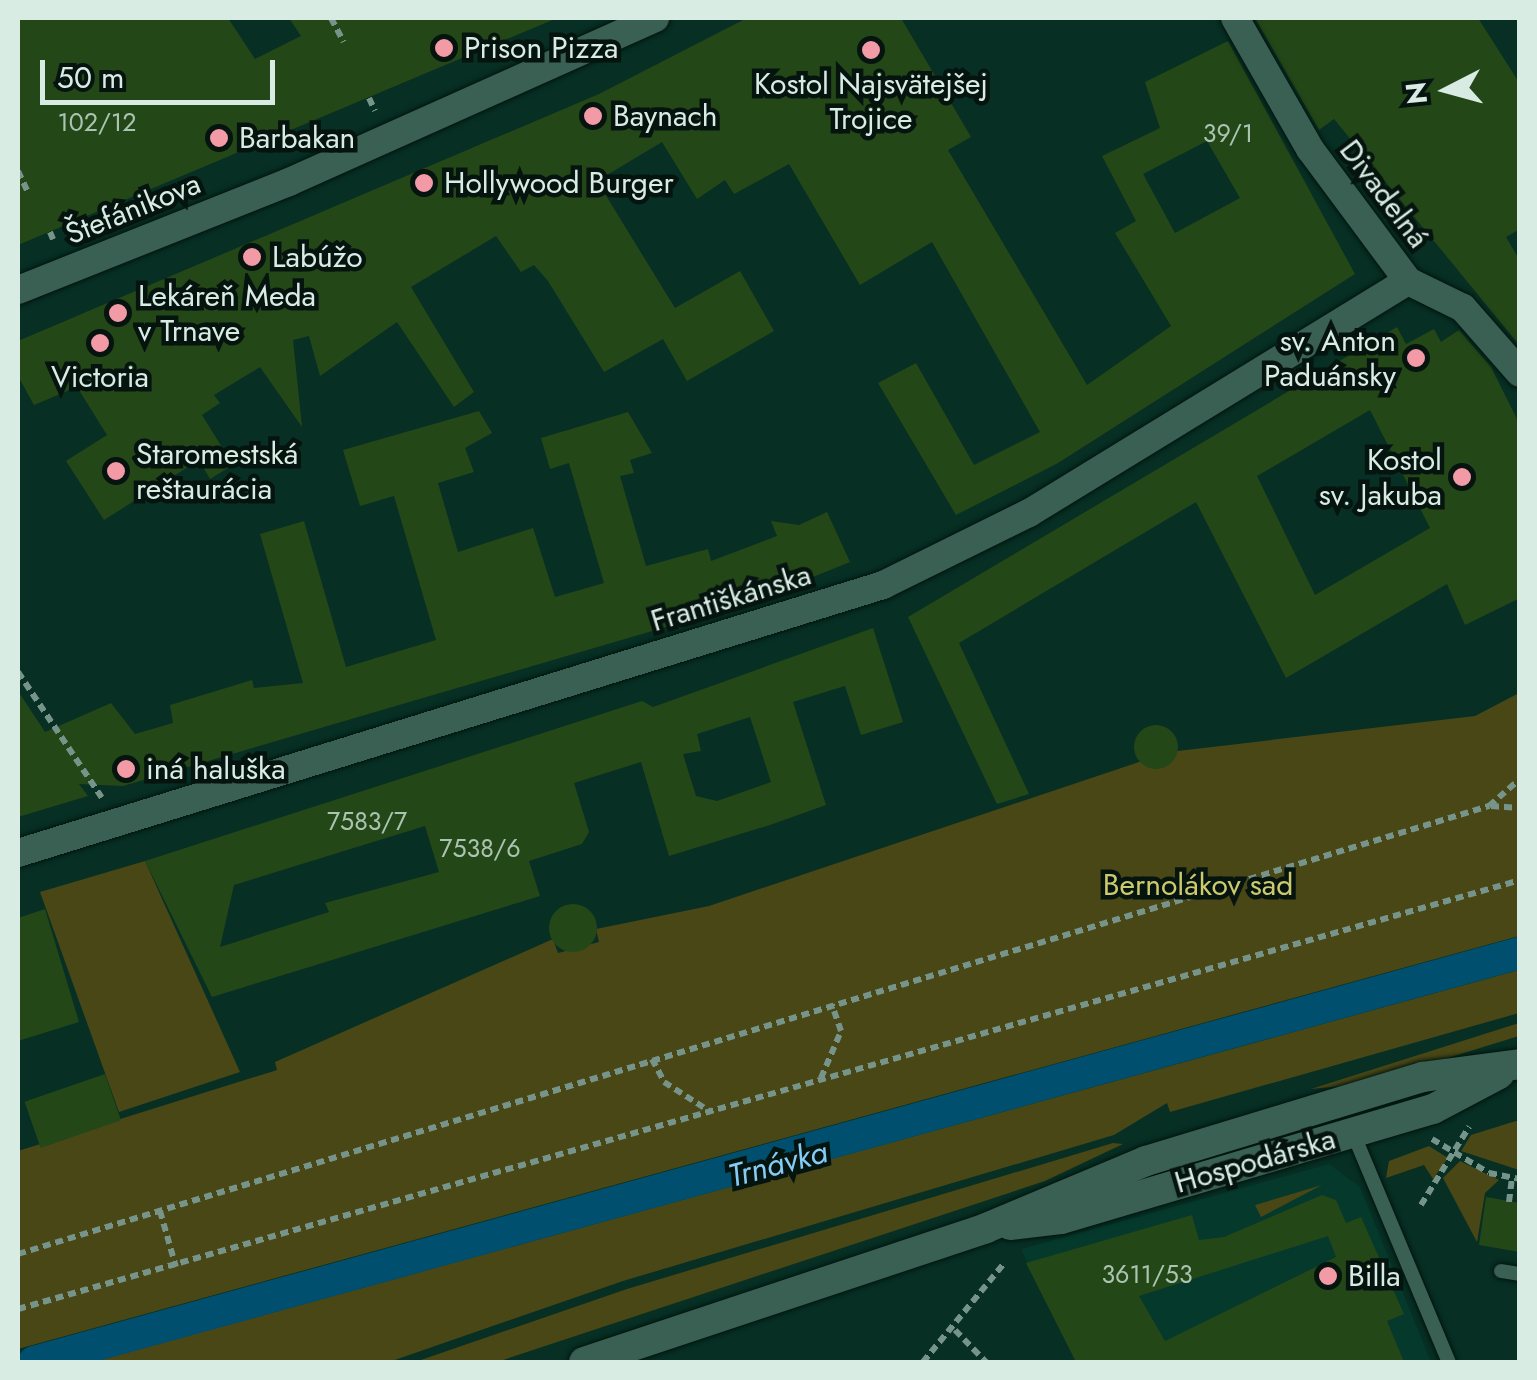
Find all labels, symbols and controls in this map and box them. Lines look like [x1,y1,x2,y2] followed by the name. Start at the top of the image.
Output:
[464,30,618,66] place label: Prison Pizza
[433,37,455,59] marker: Prison Pizza
[860,39,882,61] marker: Kostol Najsvätejšej Trojice
[45,40,280,102] scale bar
[1397,40,1497,140] north arrow
[57,56,124,99] text: 50 m
[754,66,988,136] place label: Kostol Najsvätejšej Trojice
[1395,80,1438,106] text: N
[613,98,717,134] place label: Baynach
[582,105,604,127] marker: Baynach
[58,107,136,137] house number: 102/12
[1203,118,1253,148] house number: 39/1
[239,120,355,156] place label: Barbakan
[208,127,230,149] marker: Barbakan
[1332,133,1436,255] street label: Divadelná
[444,165,674,201] place label: Hollywood Burger
[60,166,206,252] street label: Štefánikova
[413,172,435,194] marker: Hollywood Burger
[272,239,363,275] place label: Labúžo
[241,246,263,268] marker: Labúžo
[138,278,316,348] place label: Lekáreň Meda v Trnave
[107,302,129,324] marker: Lekáreň Meda v Trnave
[1264,323,1396,394] place label: sv. Anton Paduánsky
[89,332,111,354] marker: Victoria
[1405,347,1427,369] marker: sv. Anton Paduánsky
[51,359,149,395] place label: Victoria
[136,436,298,506] place label: Staromestská reštaurácia
[1319,442,1442,512] place label: Kostol sv. Jakuba
[105,460,127,482] marker: Staromestská reštaurácia
[1451,466,1473,488] marker: Kostol sv. Jakuba
[647,557,815,639] street label: Františkánska
[146,751,286,787] place label: iná haluška
[115,758,137,780] marker: iná haluška
[327,806,407,836] house number: 7583/7
[439,833,521,863] house number: 7538/6
[1103,867,1293,903] park label: Bernolákov sad
[1171,1121,1339,1201] street label: Hospodárska
[724,1132,832,1196] water label: Trnávka
[1348,1258,1401,1294] place label: Billa
[1101,1259,1193,1289] house number: 3611/53
[1317,1265,1339,1287] marker: Billa

